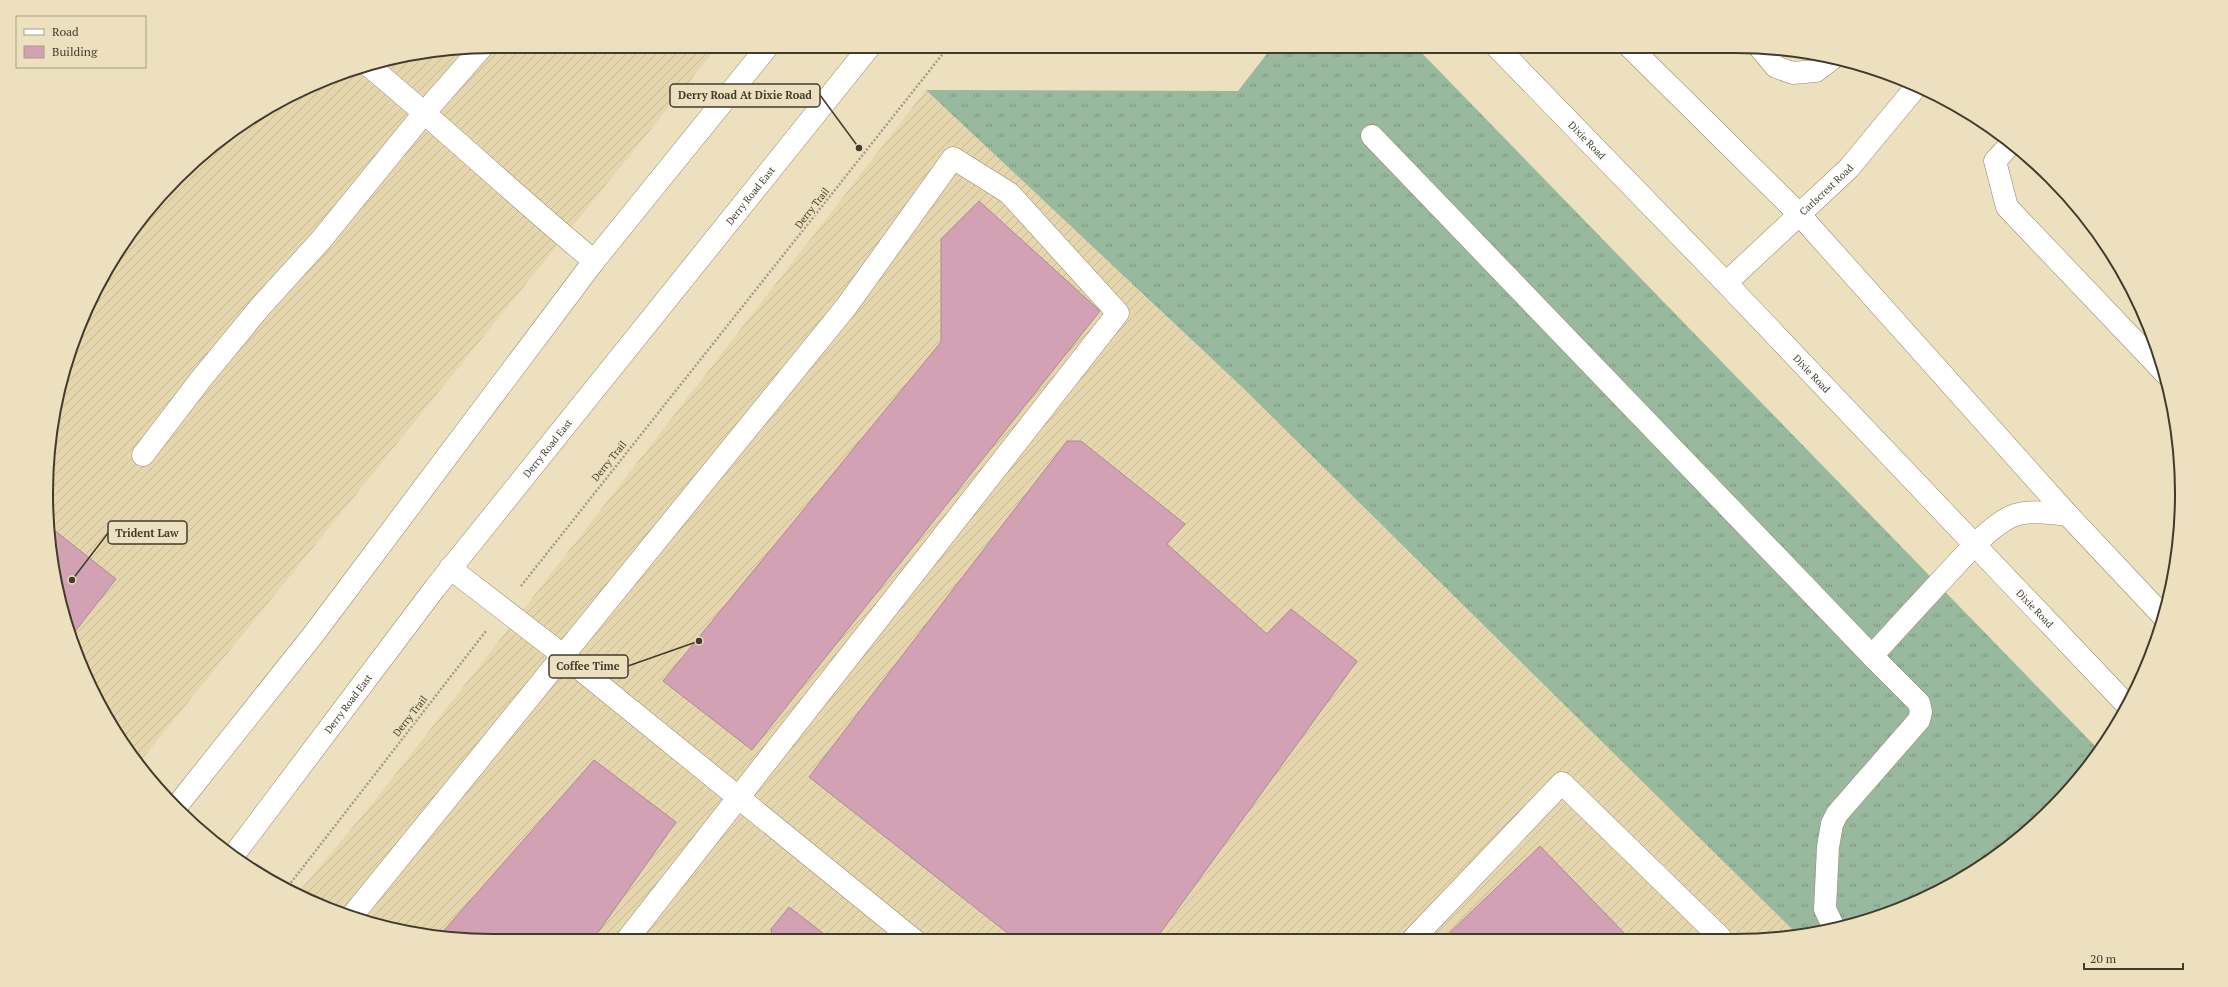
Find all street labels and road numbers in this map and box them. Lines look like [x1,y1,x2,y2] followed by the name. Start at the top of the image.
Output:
[1566,118,1609,162] street label: Dixie Road
[1796,161,1856,218] street label: Carlscrest Road
[723,163,778,227] street label: Derry Road East
[792,185,832,231] street label: Derry Trail
[1791,352,1834,396] street label: Dixie Road
[520,416,575,480] street label: Derry Road East
[589,438,629,484] street label: Derry Trail
[2014,586,2057,631] street label: Dixie Road
[321,671,375,736] street label: Derry Road East
[390,693,430,739] street label: Derry Trail

